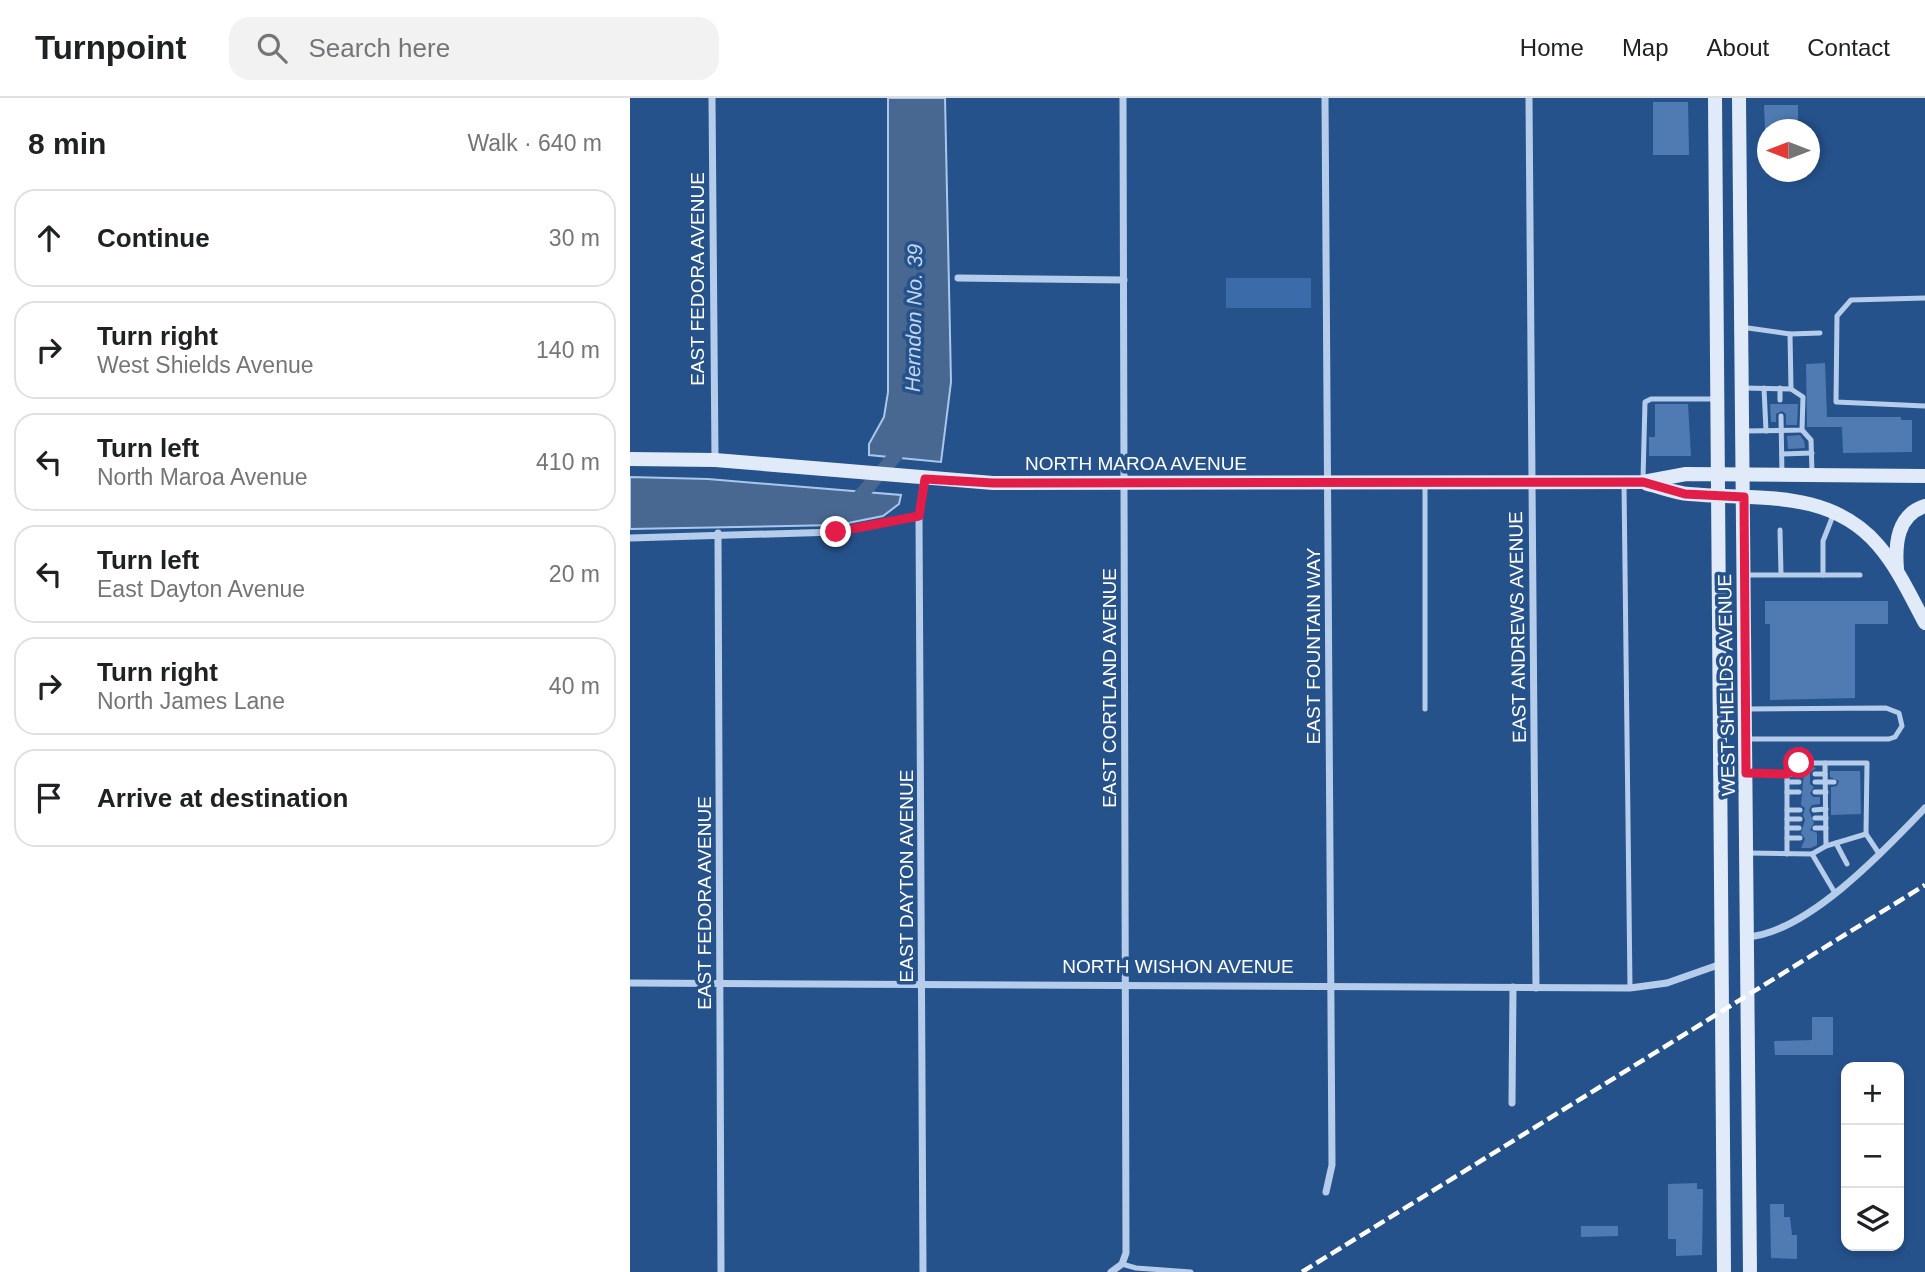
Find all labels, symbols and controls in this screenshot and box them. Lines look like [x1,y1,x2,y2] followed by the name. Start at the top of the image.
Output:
[229,17,719,80] search box
[35,29,187,66] text: Turnpoint
[253,29,291,67] icon: search
[309,33,450,63] text: Search here
[1520,34,1584,61] text: Home
[1622,34,1669,61] text: Map
[1707,34,1769,61] text: About
[1807,34,1890,61] text: Contact
[1757,119,1820,182] north arrow
[28,127,106,160] text: 8 min
[467,130,602,156] text: Walk · 640 m
[687,172,708,386] street label: EAST FEDORA AVENUE
[30,219,68,257] icon: ahead
[97,223,210,253] text: Continue
[549,225,600,251] text: 30 m
[901,243,926,392] water label: Herndon No. 39
[97,321,218,351] text: Turn right
[30,331,68,369] icon: right
[536,337,600,363] text: 140 m
[97,352,314,378] text: West Shields Avenue
[97,433,199,463] text: Turn left
[30,443,68,481] icon: left
[536,449,600,475] text: 410 m
[1025,453,1247,474] street label: NORTH MAROA AVENUE
[97,464,308,490] text: North Maroa Avenue
[1505,511,1530,743] street label: EAST ANDREWS AVENUE
[820,516,851,547] route end
[97,545,199,575] text: Turn left
[1303,547,1324,744] street label: EAST FOUNTAIN WAY
[30,555,68,593] icon: left
[549,561,600,587] text: 20 m
[1099,568,1120,808] street label: EAST CORTLAND AVENUE
[1714,574,1739,796] street label: WEST SHIELDS AVENUE
[97,576,305,602] text: East Dayton Avenue
[97,657,218,687] text: Turn right
[30,667,68,705] icon: right
[549,673,600,699] text: 40 m
[97,688,285,714] text: North James Lane
[1783,747,1814,778] route start
[896,770,917,982] street label: EAST DAYTON AVENUE
[30,779,68,817] icon: arrive
[97,783,348,813] text: Arrive at destination
[694,796,715,1010] street label: EAST FEDORA AVENUE
[1062,956,1294,977] street label: NORTH WISHON AVENUE
[1841,1062,1904,1251] map controls
[1841,1062,1904,1125] button: +
[1841,1125,1904,1188] button: −
[1841,1188,1904,1251] button: layers

